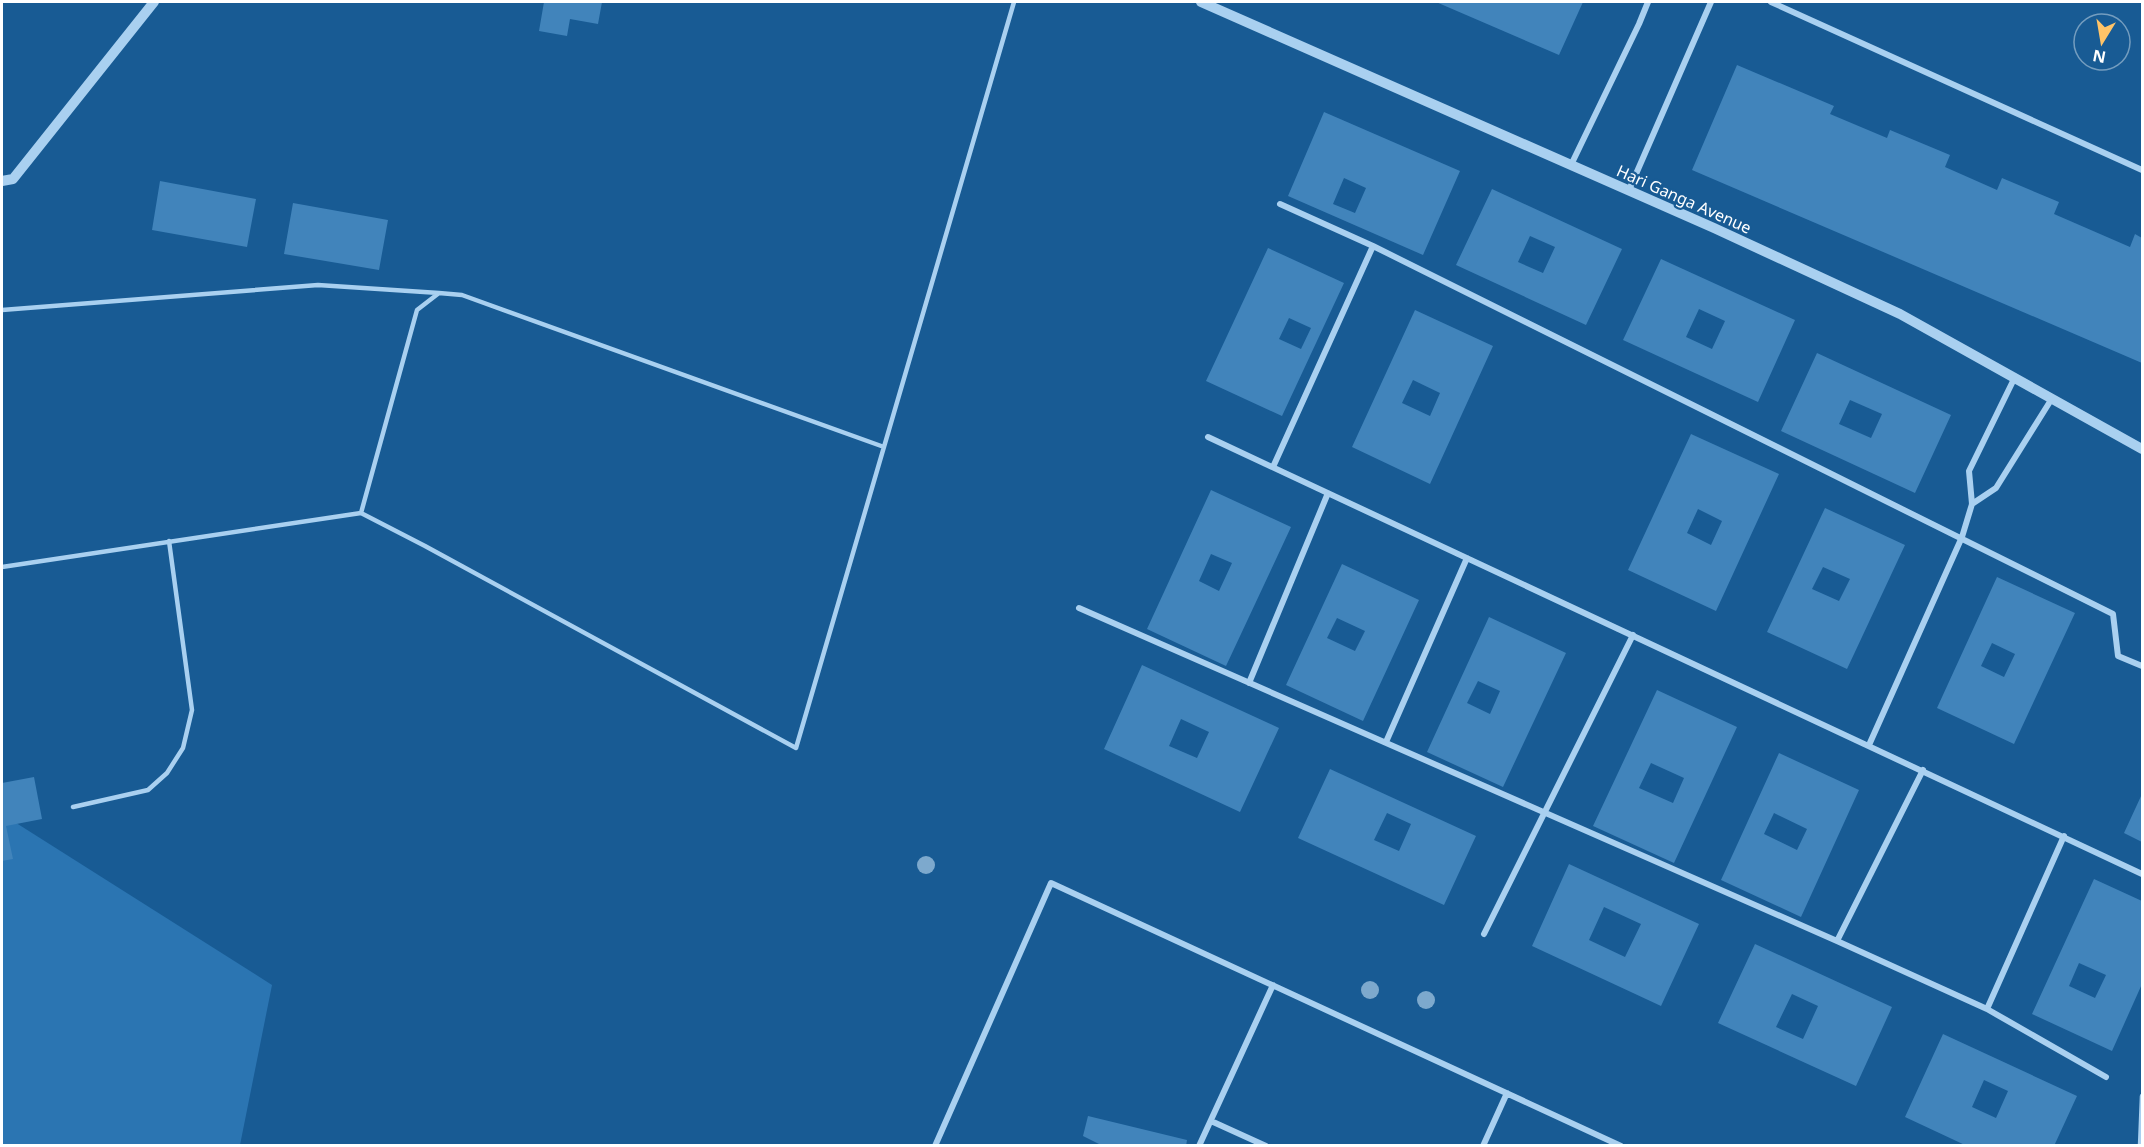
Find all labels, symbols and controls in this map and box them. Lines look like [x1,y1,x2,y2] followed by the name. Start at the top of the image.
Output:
[2072,12,2132,72] north arrow
[2091,45,2108,69] text: N
[1613,159,1755,239] street label: Hari Ganga Avenue

